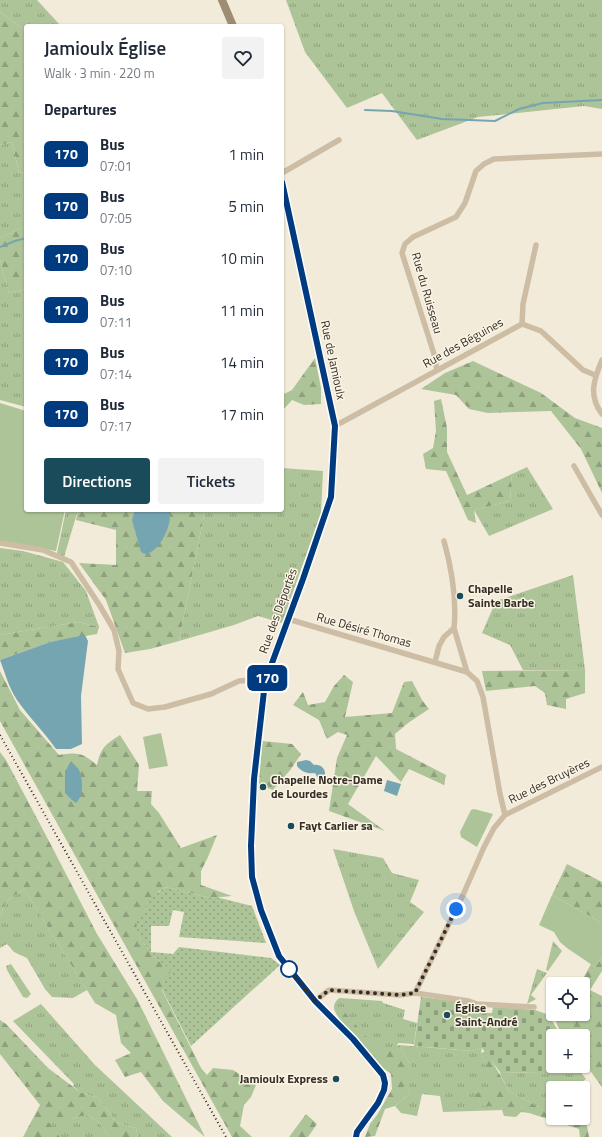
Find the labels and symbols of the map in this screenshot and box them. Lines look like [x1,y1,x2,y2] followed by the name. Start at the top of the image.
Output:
[407,250,448,336] street label: Rue du Ruisseau
[419,312,507,373] street label: Rue des Béguines
[316,319,351,402] street label: Rue de Jamioulx
[253,565,302,656] street label: Rue des Déportés
[468,579,534,612] place label: Chapelle Sainte Barbe
[455,591,465,601] marker: Chapelle Sainte Barbe
[314,607,414,652] street label: Rue Désiré Thomas
[244,665,290,691] line badge: 170
[505,752,593,808] street label: Rue des Bruyères
[271,770,383,803] place label: Chapelle Notre-Dame de Lourdes
[258,782,268,792] marker: Chapelle Notre-Dame de Lourdes
[299,816,373,835] place label: Fayt Carlier sa
[286,821,296,831] marker: Fayt Carlier sa
[446,899,466,919] your location
[280,960,298,978] unlabelled marker
[455,998,518,1031] place label: Église Saint-André
[442,1010,452,1020] marker: Église Saint-André
[240,1069,328,1088] place label: Jamioulx Express
[331,1074,341,1084] marker: Jamioulx Express

